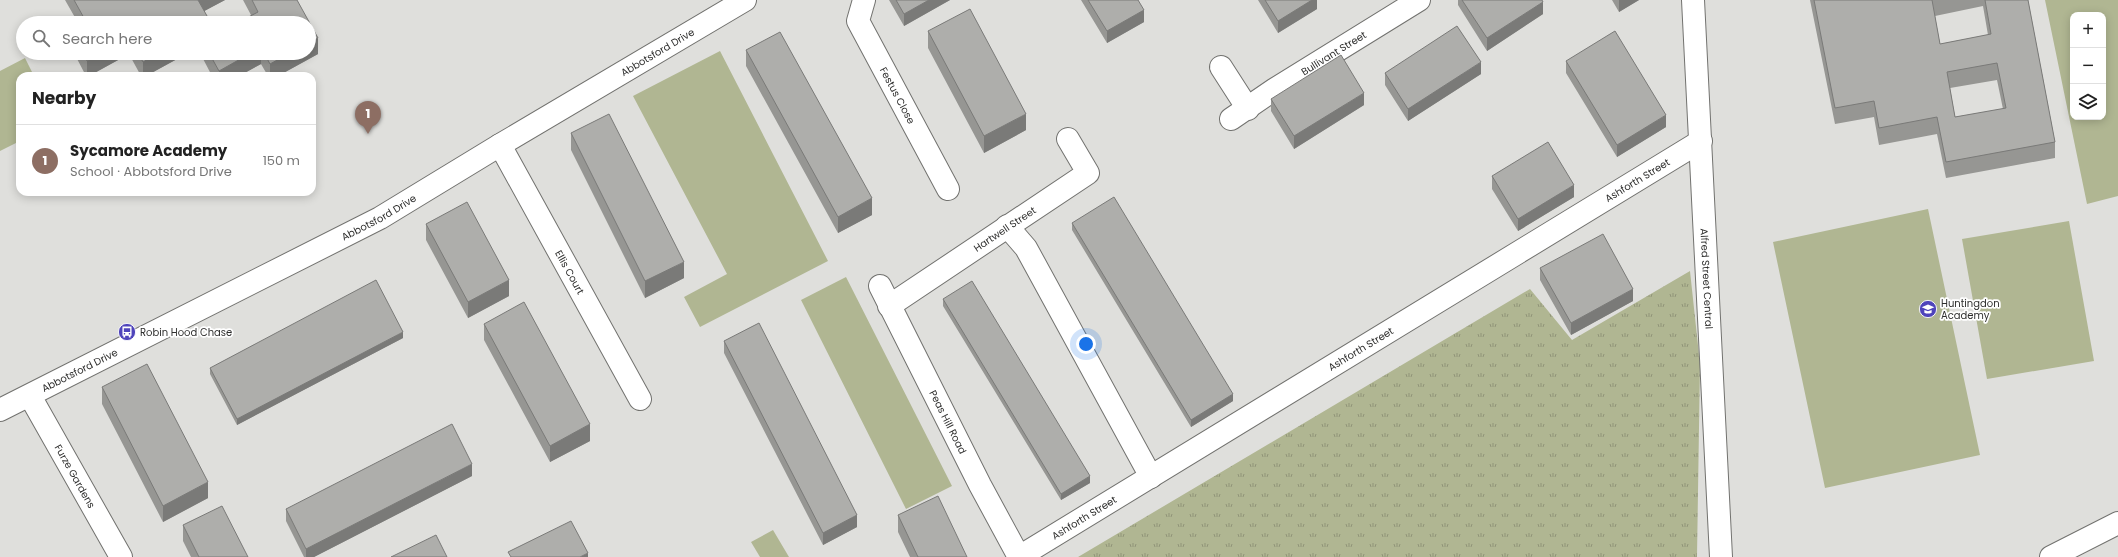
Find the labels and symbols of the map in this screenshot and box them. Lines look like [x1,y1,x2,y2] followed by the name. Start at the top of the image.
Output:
[618,25,697,80] street label: Abbotsford Drive
[1298,27,1370,79] street label: Bullivant Street
[876,64,919,127] street label: Festus Close
[355,101,381,134] pin: 1
[1602,155,1673,206] street label: Ashforth Street
[339,191,419,244] street label: Abbotsford Drive
[971,203,1039,256] street label: Hartwell Street
[1696,228,1717,329] street label: Alfred Street Central
[551,247,588,297] street label: Ellis Court
[1941,296,2000,323] place label: Huntingdon Academy
[1918,299,1938,319] school or university icon: Huntingdon Academy
[117,322,137,342] bus stop icon: Robin Hood Chase
[1325,323,1396,375] street label: Ashforth Street
[140,325,232,340] place label: Robin Hood Chase
[1076,334,1096,354] your location
[39,345,120,396] street label: Abbotsford Drive
[925,388,970,457] street label: Peas Hill Road
[51,442,99,511] street label: Furze Gardens
[1049,492,1120,543] street label: Ashforth Street

